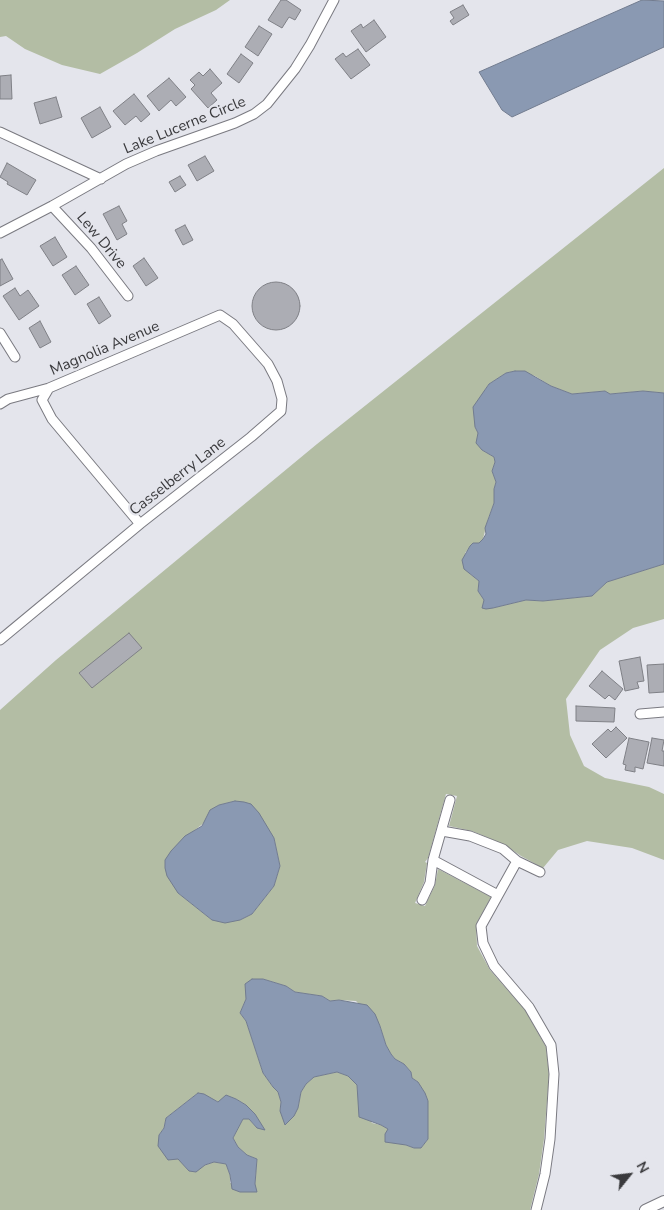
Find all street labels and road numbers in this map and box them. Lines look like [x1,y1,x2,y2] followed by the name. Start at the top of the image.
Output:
[121,93,249,159] street label: Lake Lucerne Circle
[72,209,130,273] street label: Lew Drive
[48,318,162,380] street label: Magnolia Avenue
[126,434,230,520] street label: Casselberry Lane

